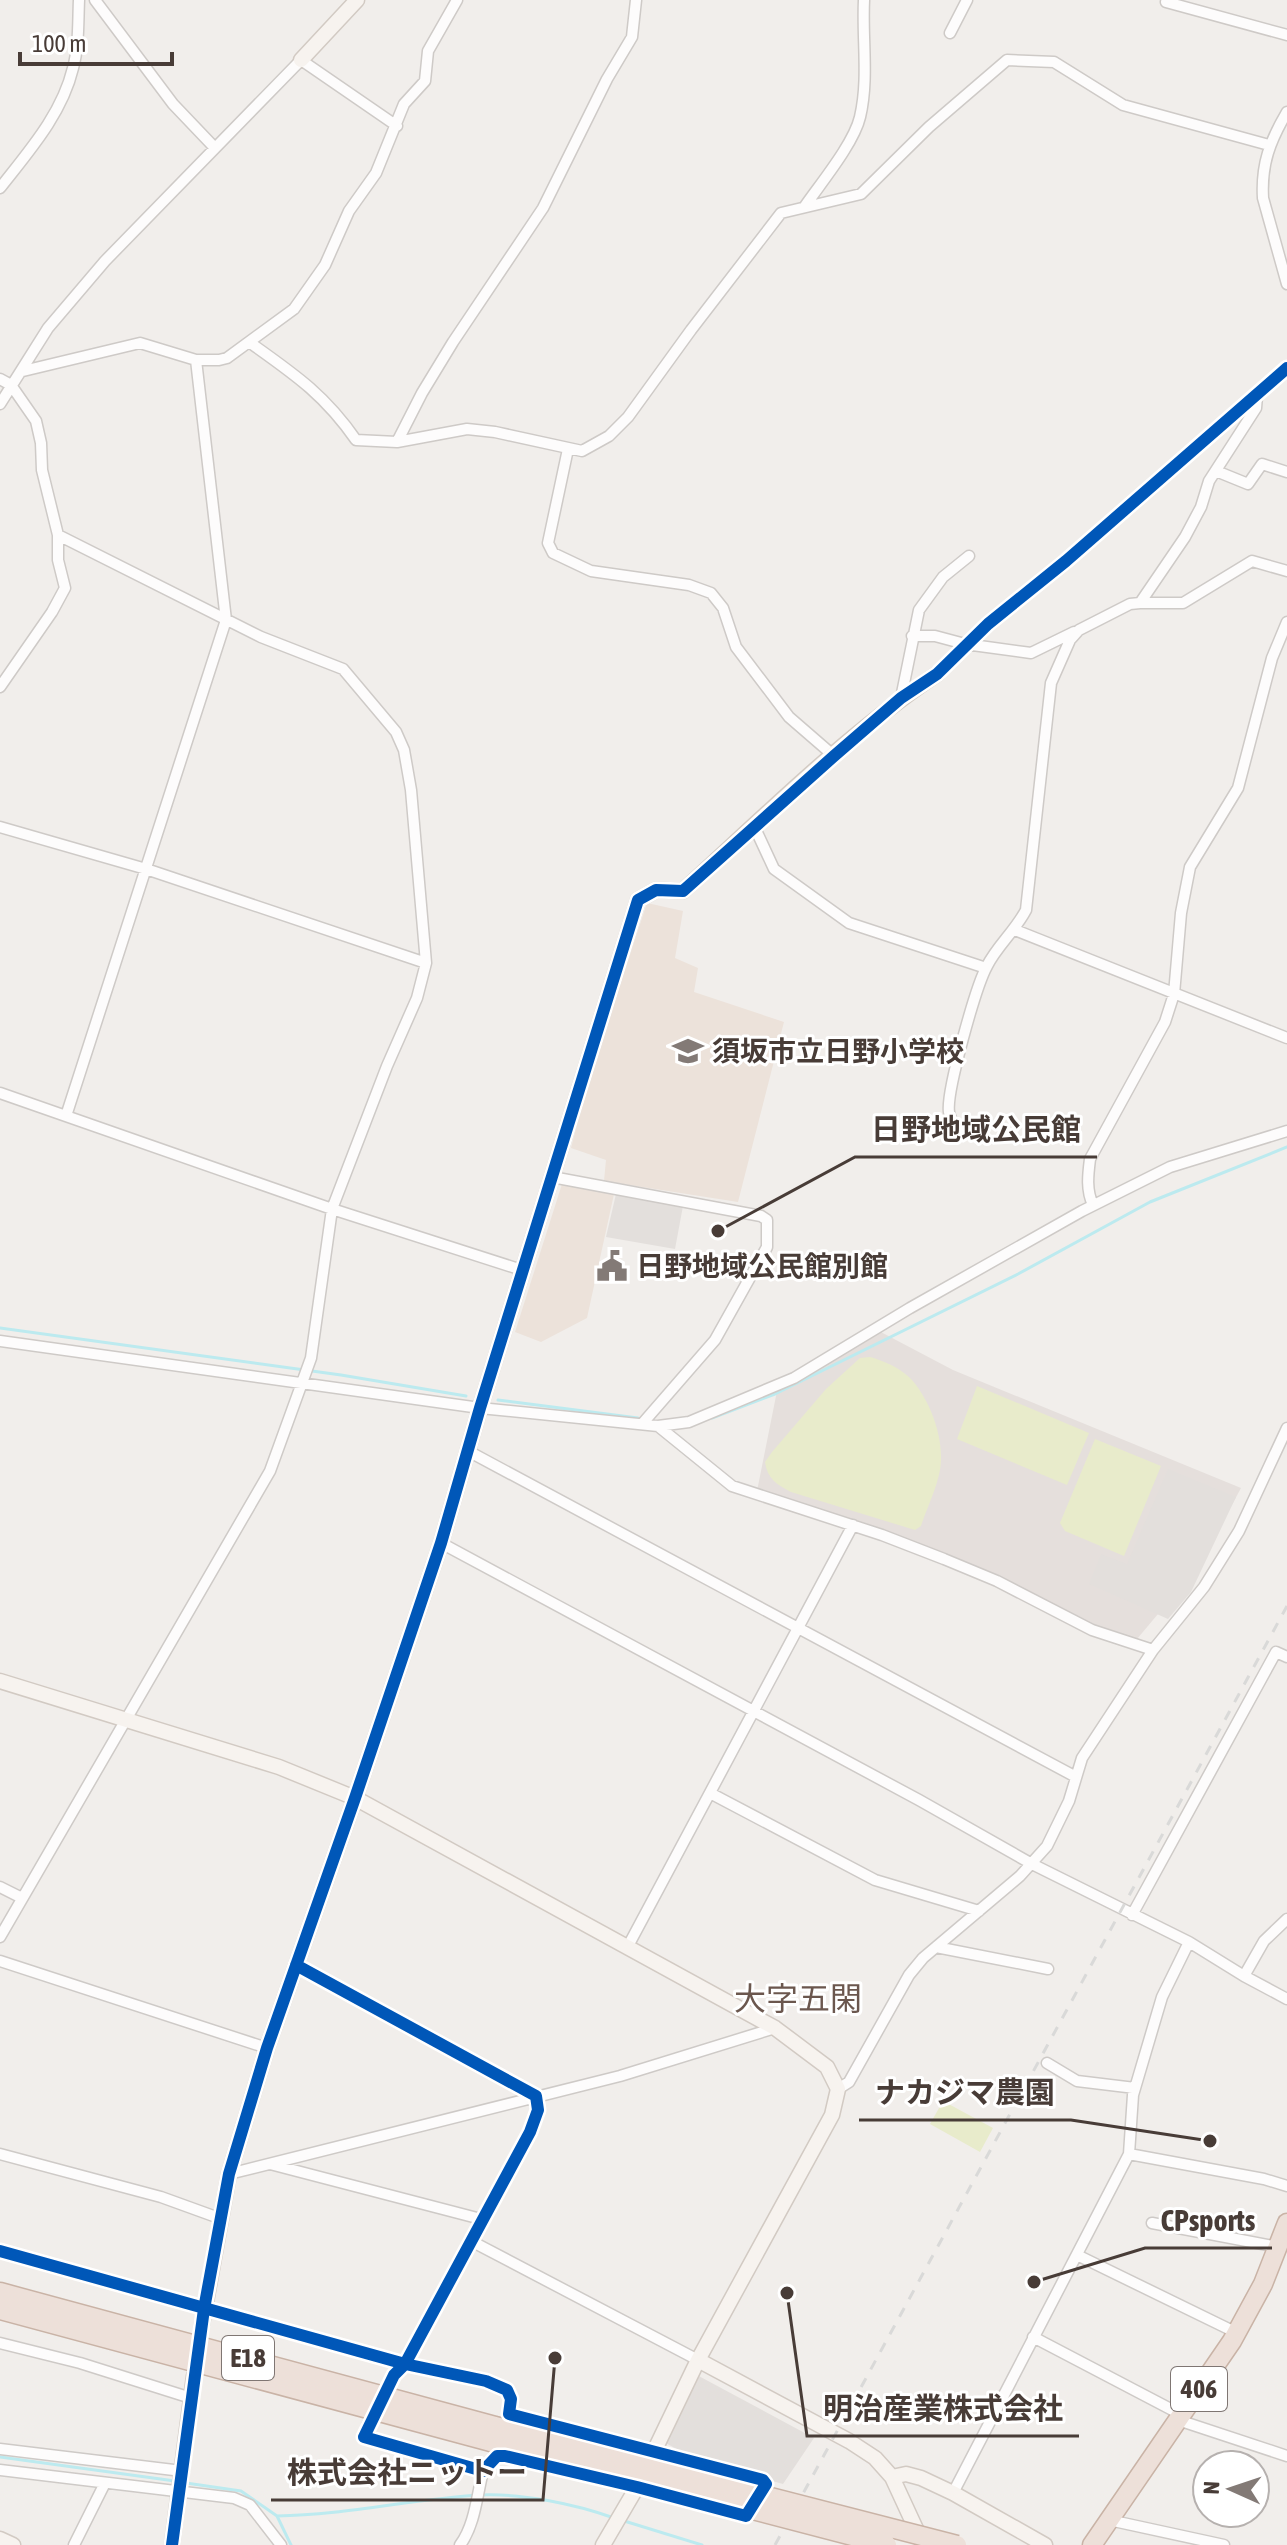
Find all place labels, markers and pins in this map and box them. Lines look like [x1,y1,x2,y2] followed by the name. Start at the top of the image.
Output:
[671,1034,705,1068] school or university icon: 須坂市立日野小学校
[712,1035,964,1067] place label: 須坂市立日野小学校
[855,1103,1097,1157] callout: 日野地域公民館
[595,1249,629,1283] public building icon: 日野地域公民館別館
[636,1250,888,1282] place label: 日野地域公民館別館
[859,2066,1071,2120] callout: ナカジマ農園
[1145,2194,1272,2248] callout: CPsports
[807,2382,1079,2436] callout: 明治産業株式会社
[271,2446,543,2500] callout: 株式会社ニットー

